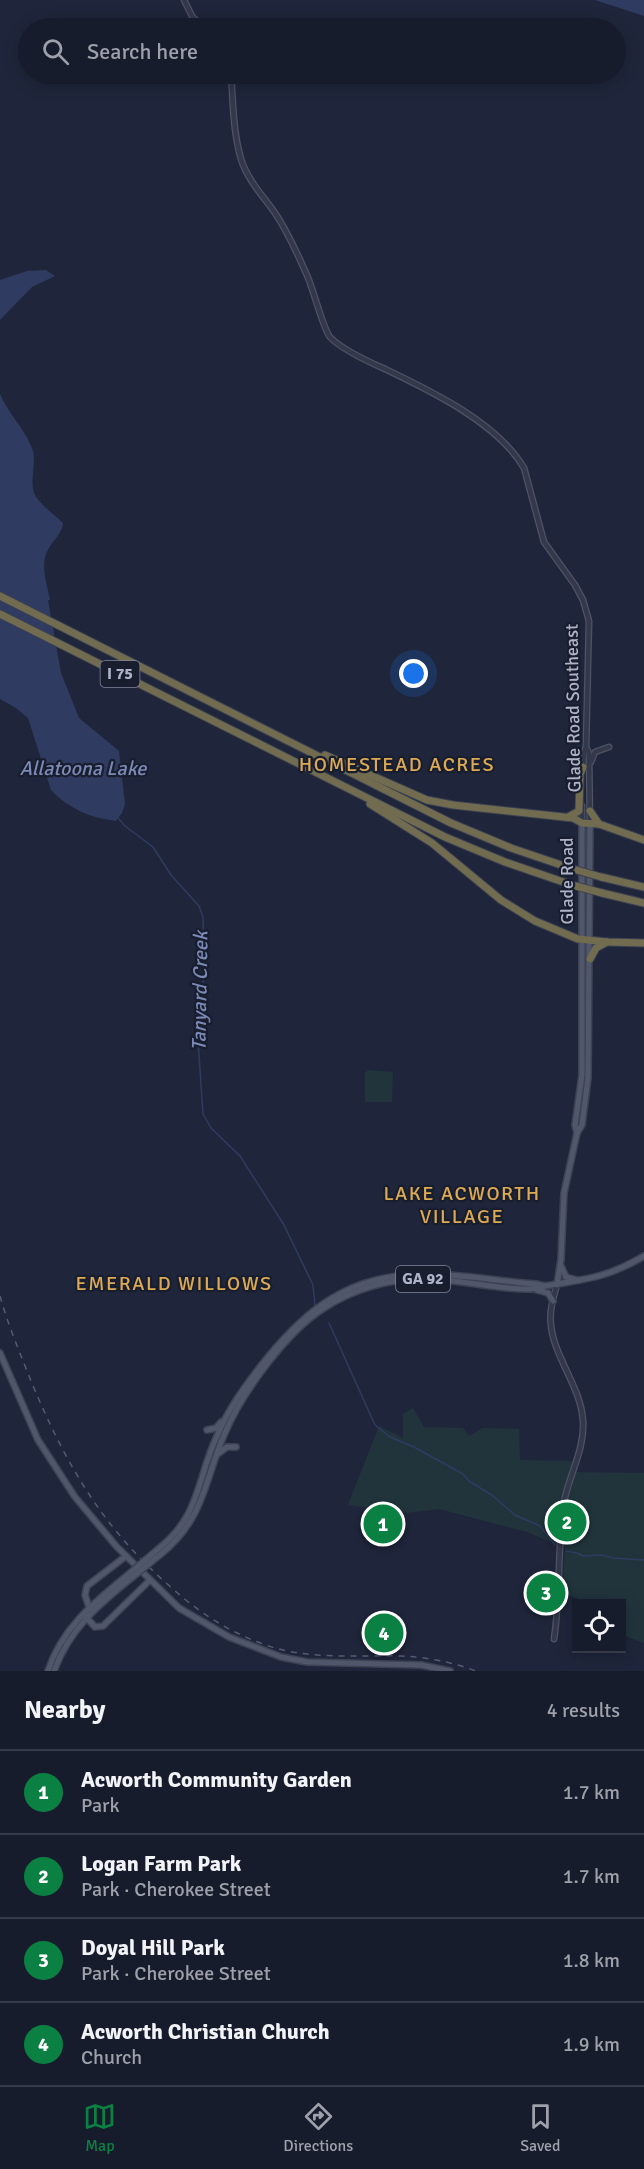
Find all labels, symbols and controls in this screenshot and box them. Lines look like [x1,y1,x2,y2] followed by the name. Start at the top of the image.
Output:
[18,18,626,84] search box
[39,35,72,68] icon: search
[87,38,198,65] text: Search here
[561,624,585,792] street label: Glade Road Southeast
[399,659,428,688] your location
[100,661,140,687] road number: I 75
[299,752,495,777] district label: HOMESTEAD ACRES
[20,756,147,781] water label: Allatoona Lake
[556,838,578,924] street label: Glade Road
[186,929,214,1051] water label: Tanyard Creek
[383,1181,541,1229] district label: LAKE ACWORTH VILLAGE
[396,1266,450,1292] road number: GA 92
[75,1271,273,1296] district label: EMERALD WILLOWS
[548,1500,586,1544] pin: 2
[364,1502,403,1546] pin: 1
[526,1570,566,1616] pin: 3
[572,1599,626,1653] map controls
[572,1599,626,1653] button: locate
[364,1610,404,1656] pin: 4
[24,1694,105,1726] text: Nearby
[547,1698,620,1723] text: 4 results
[81,1766,352,1793] text: Acworth Community Garden
[38,1780,49,1805] text: 1
[563,1780,620,1805] text: 1.7 km
[81,1793,119,1818] text: Park
[81,1850,241,1877] text: Logan Farm Park
[38,1864,49,1889] text: 2
[563,1864,620,1889] text: 1.7 km
[81,1877,271,1902] text: Park · Cherokee Street
[81,1934,225,1961] text: Doyal Hill Park
[38,1948,49,1973] text: 3
[563,1948,620,1973] text: 1.8 km
[81,1961,271,1986] text: Park · Cherokee Street
[81,2018,330,2045] text: Acworth Christian Church
[38,2032,49,2057] text: 4
[563,2032,620,2057] text: 1.9 km
[81,2045,142,2070] text: Church
[83,2100,116,2156] tab: Map
[283,2100,353,2156] tab: Directions
[520,2100,561,2156] tab: Saved

